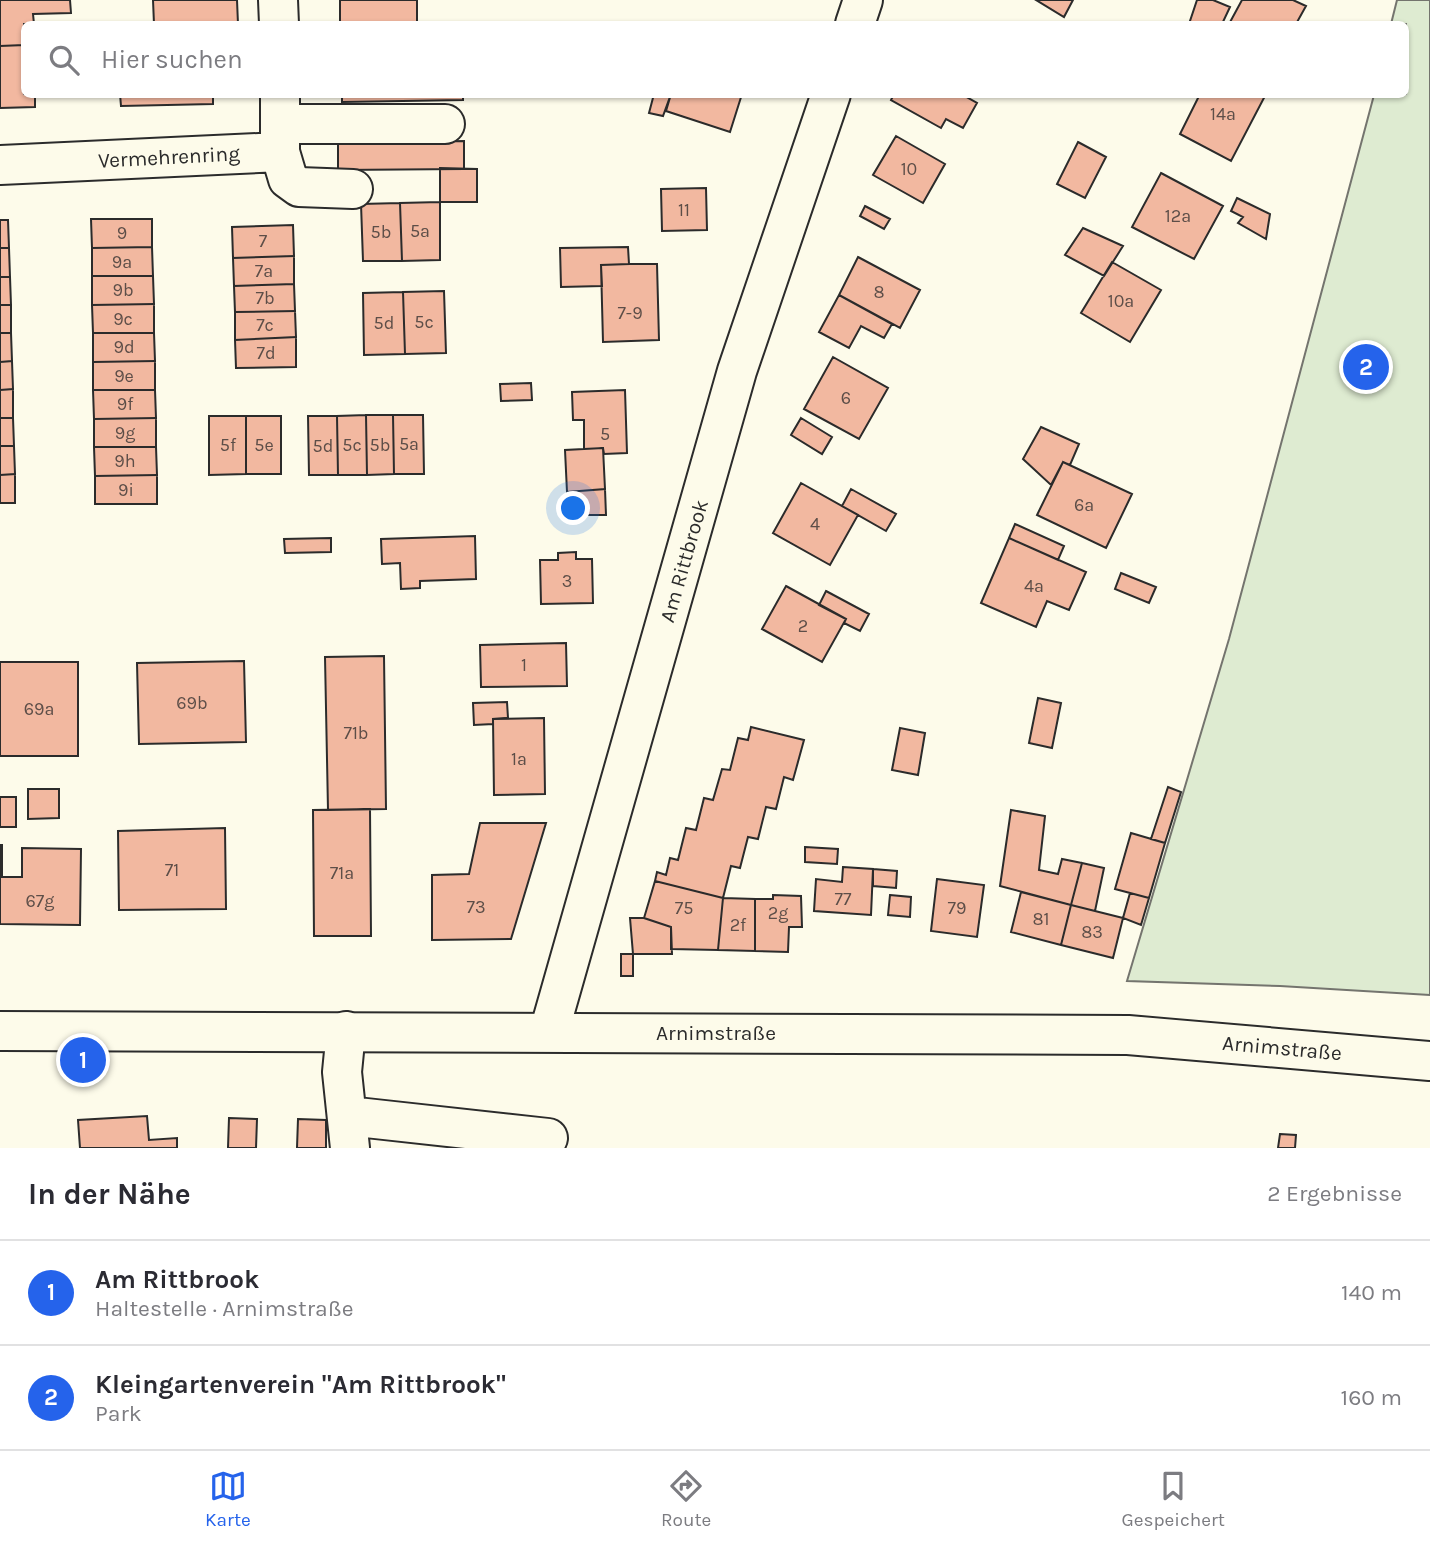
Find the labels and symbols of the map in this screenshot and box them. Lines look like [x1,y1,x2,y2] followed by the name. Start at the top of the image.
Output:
[1210,103,1236,125] house number: 14a
[97,141,241,173] street label: Vermehrenring
[901,158,917,180] house number: 10
[678,199,690,221] house number: 11
[1165,205,1191,227] house number: 12a
[410,220,430,242] house number: 5a
[371,221,391,243] house number: 5b
[117,222,127,244] house number: 9
[259,230,268,252] house number: 7
[112,251,132,273] house number: 9a
[255,260,273,282] house number: 7a
[112,279,134,301] house number: 9b
[873,281,885,303] house number: 8
[255,287,275,309] house number: 7b
[1108,290,1134,312] house number: 10a
[617,302,643,324] house number: 7-9
[113,308,133,330] house number: 9c
[414,311,434,333] house number: 5c
[374,312,394,334] house number: 5d
[256,314,274,336] house number: 7c
[113,336,135,358] house number: 9d
[1343,341,1389,393] pin: 2
[256,342,276,364] house number: 7d
[114,365,134,387] house number: 9e
[841,387,851,409] house number: 6
[117,393,134,415] house number: 9f
[115,422,135,444] house number: 9g
[600,423,610,445] house number: 5
[399,433,419,455] house number: 5a
[220,434,237,456] house number: 5f
[254,434,274,456] house number: 5e
[342,434,362,456] house number: 5c
[370,434,390,456] house number: 5b
[313,435,333,457] house number: 5d
[114,450,136,472] house number: 9h
[118,479,134,501] house number: 9i
[556,491,590,525] your location
[1074,494,1094,516] house number: 6a
[655,497,713,625] street label: Am Rittbrook
[810,513,820,535] house number: 4
[562,570,572,592] house number: 3
[1024,575,1044,597] house number: 4a
[798,615,808,637] house number: 2
[521,654,527,676] house number: 1
[176,692,208,714] house number: 69b
[24,698,54,720] house number: 69a
[343,722,369,744] house number: 71b
[511,748,527,770] house number: 1a
[165,859,179,881] house number: 71
[330,862,354,884] house number: 71a
[835,888,852,910] house number: 77
[26,890,54,912] house number: 67g
[466,896,486,918] house number: 73
[675,897,693,919] house number: 75
[948,897,966,919] house number: 79
[768,902,788,924] house number: 2g
[1032,908,1050,930] house number: 81
[730,914,747,936] house number: 2f
[1081,921,1103,943] house number: 83
[656,1021,776,1045] street label: Arnimstraße
[1221,1031,1343,1065] street label: Arnimstraße
[60,1034,106,1086] pin: 1

